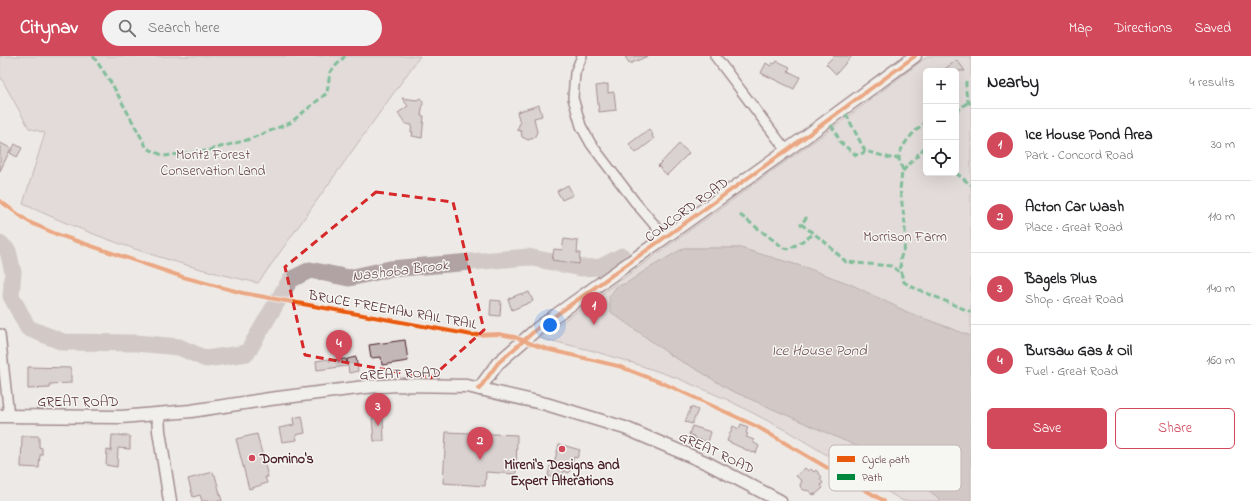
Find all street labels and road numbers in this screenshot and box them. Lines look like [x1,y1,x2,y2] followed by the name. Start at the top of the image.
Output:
[641,173,733,248] street label: CONCORD ROAD
[306,285,479,336] street label: BRUCE FREEMAN RAIL TRAIL
[359,363,441,386] street label: GREAT ROAD
[37,392,119,413] street label: GREAT ROAD
[675,427,758,480] street label: GREAT ROAD

